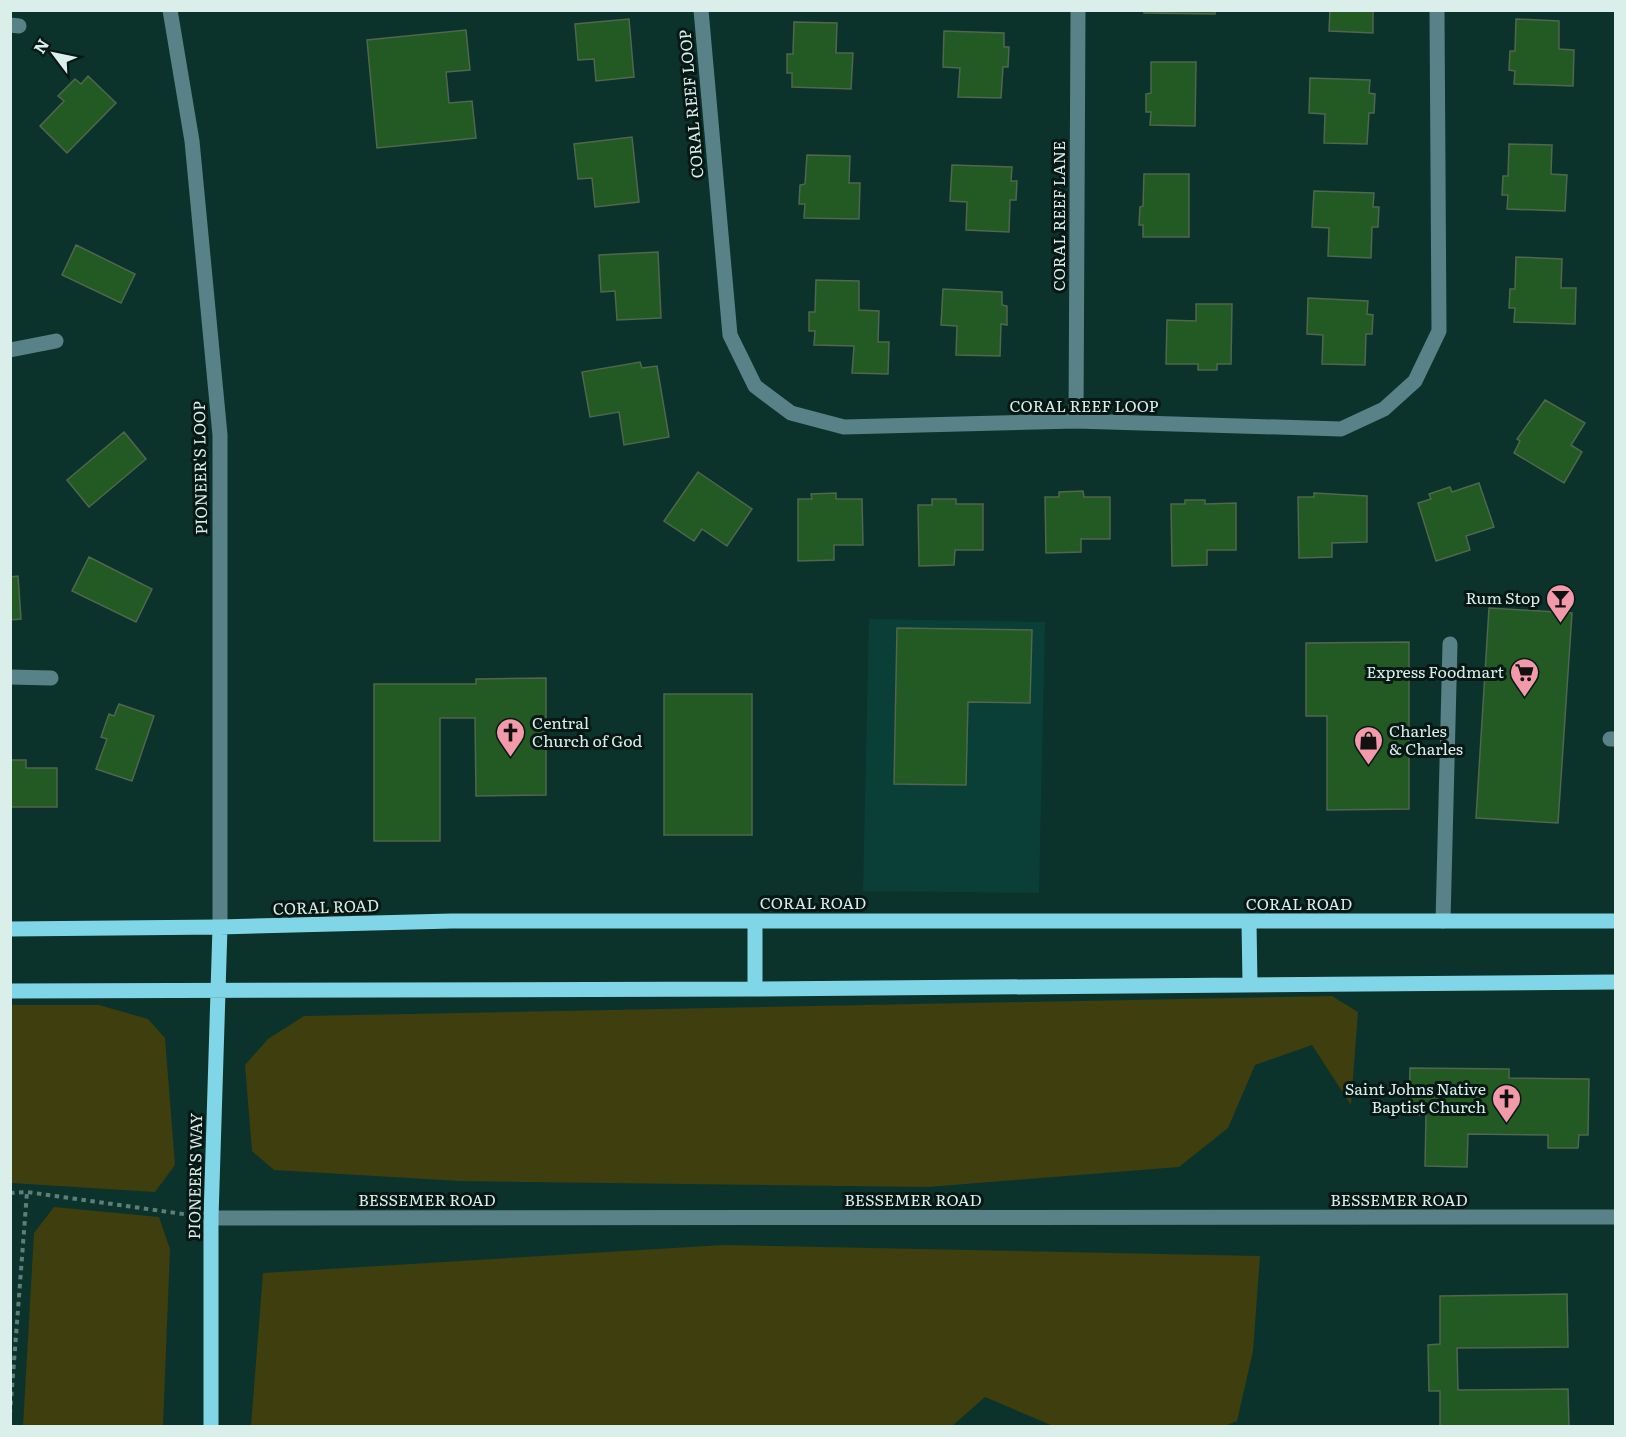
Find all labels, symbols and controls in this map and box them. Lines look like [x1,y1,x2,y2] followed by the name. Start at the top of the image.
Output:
[24,24,84,84] north arrow
[672,29,708,179] street label: CORAL REEF LOOP
[27,33,54,58] text: N
[1046,141,1070,291] street label: CORAL REEF LANE
[1010,393,1159,417] street label: CORAL REEF LOOP
[186,401,212,535] street label: PIONEER'S LOOP
[1545,582,1577,624] bar icon: Rum Stop
[1465,585,1540,609] place label: Rum Stop
[1509,656,1541,698] supermarket icon: Express Foodmart
[1366,659,1505,683] place label: Express Foodmart
[532,710,643,752] place label: Central Church of God
[495,716,527,758] church icon: Central Church of God
[1389,718,1463,760] place label: Charles & Charles
[1352,724,1384,766] shop icon: Charles & Charles
[760,890,866,914] street label: CORAL ROAD
[1246,891,1352,915] street label: CORAL ROAD
[272,892,380,920] street label: CORAL ROAD
[1345,1076,1486,1118] place label: Saint Johns Native Baptist Church
[1491,1082,1523,1124] church icon: Saint Johns Native Baptist Church
[181,1112,207,1240] street label: PIONEER'S WAY
[358,1187,496,1211] street label: BESSEMER ROAD
[844,1187,982,1211] street label: BESSEMER ROAD
[1330,1187,1468,1211] street label: BESSEMER ROAD

